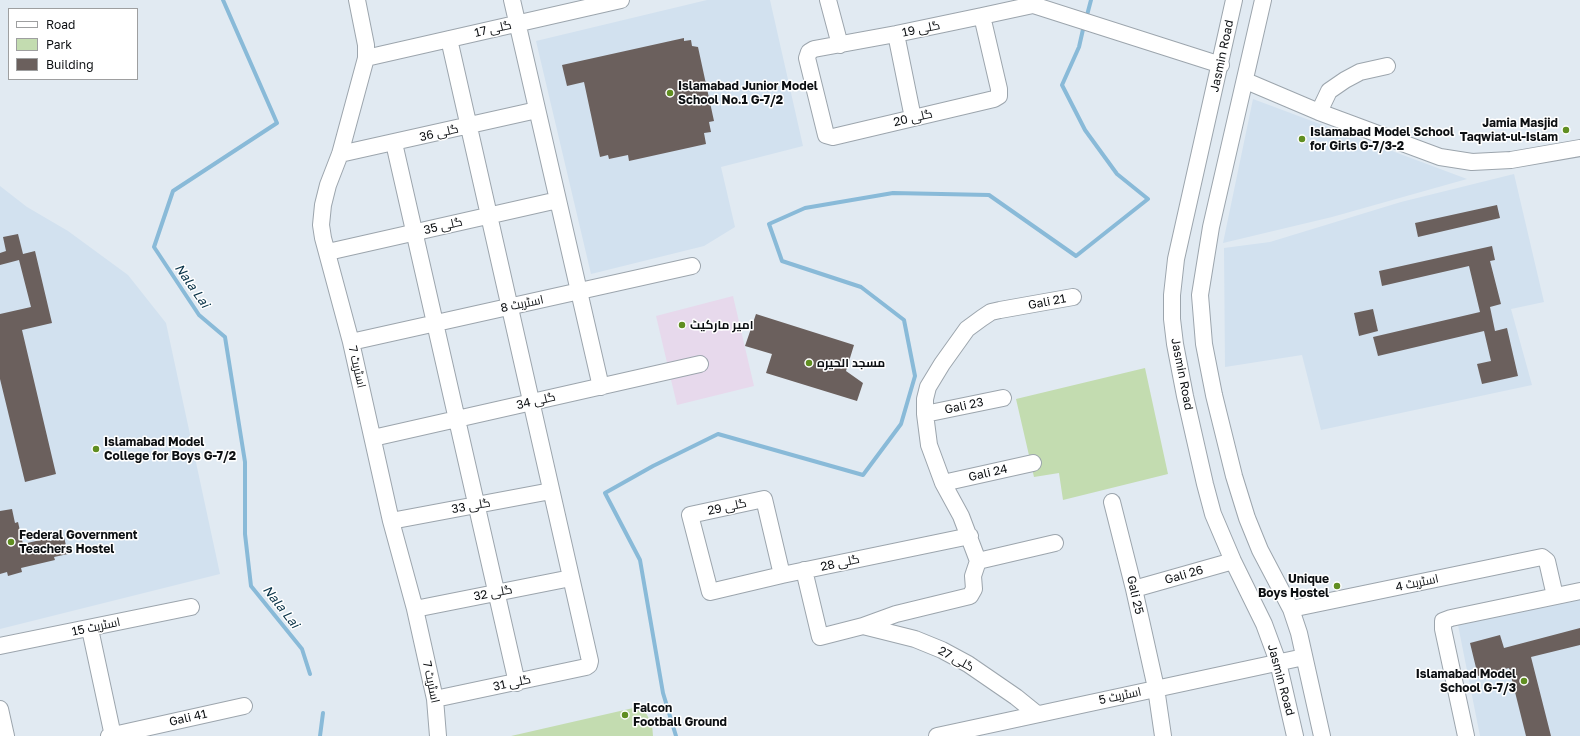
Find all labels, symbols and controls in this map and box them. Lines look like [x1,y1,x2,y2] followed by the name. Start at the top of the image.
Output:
[8,8,138,80] legend
[46,17,75,32] text: Road
[473,18,513,40] street label: گلی 17
[901,18,941,40] street label: گلی 19
[1207,19,1237,93] street label: Jasmin Road
[46,37,72,52] text: Park
[46,57,94,72] text: Building
[678,79,818,107] place label: Islamabad Junior Model School No.1 G-7/2
[665,88,675,98] marker: Islamabad Junior Model School No.1 G-7/2
[892,107,934,129] street label: گلی 20
[1460,116,1558,144] place label: Jamia Masjid Taqwiat-ul-Islam
[418,122,460,144] street label: گلی 36
[1310,125,1454,153] place label: Islamabad Model School for Girls G-7/3-2
[1561,125,1571,135] marker: Jamia Masjid Taqwiat-ul-Islam
[1297,134,1307,144] marker: Islamabad Model School for Girls G-7/3-2
[422,215,464,237] street label: گلی 35
[171,261,213,311] water label: Nala Lai
[1027,291,1067,313] street label: Gali 21
[499,292,545,316] street label: اسٹریٹ 8
[690,318,753,332] place label: امیر مارکیٹ
[677,320,687,330] marker: امیر مارکیٹ
[1168,337,1196,411] street label: Jasmin Road
[345,345,369,389] street label: اسٹریٹ 7
[817,356,885,370] place label: مسجد الحیرہ
[804,358,814,368] marker: مسجد الحیرہ
[515,390,557,412] street label: گلی 34
[943,395,985,417] street label: Gali 23
[104,435,236,463] place label: Islamabad Model College for Boys G-7/2
[91,444,101,454] marker: Islamabad Model College for Boys G-7/2
[967,462,1009,484] street label: Gali 24
[450,495,492,517] street label: گلی 33
[706,496,748,518] street label: گلی 29
[19,528,137,556] place label: Federal Government Teachers Hostel
[6,537,16,547] marker: Federal Government Teachers Hostel
[819,552,861,574] street label: گلی 28
[1163,563,1205,587] street label: Gali 26
[1394,571,1440,595] street label: اسٹریٹ 4
[1258,572,1329,600] place label: Unique Boys Hostel
[1124,574,1146,616] street label: Gali 25
[1332,581,1342,591] marker: Unique Boys Hostel
[259,582,303,632] water label: Nala Lai
[472,582,514,604] street label: گلی 32
[71,615,121,639] street label: اسٹریٹ 15
[936,643,976,675] street label: گلی 27
[1265,643,1297,717] street label: Jasmin Road
[420,660,442,704] street label: اسٹریٹ 7
[1416,667,1516,695] place label: Islamabad Model School G-7/3
[492,672,532,694] street label: گلی 31
[1519,676,1529,686] marker: Islamabad Model School G-7/3
[1097,684,1143,708] street label: اسٹریٹ 5
[633,701,727,729] place label: Falcon Football Ground
[168,707,208,729] street label: Gali 41
[620,710,630,720] marker: Falcon Football Ground

